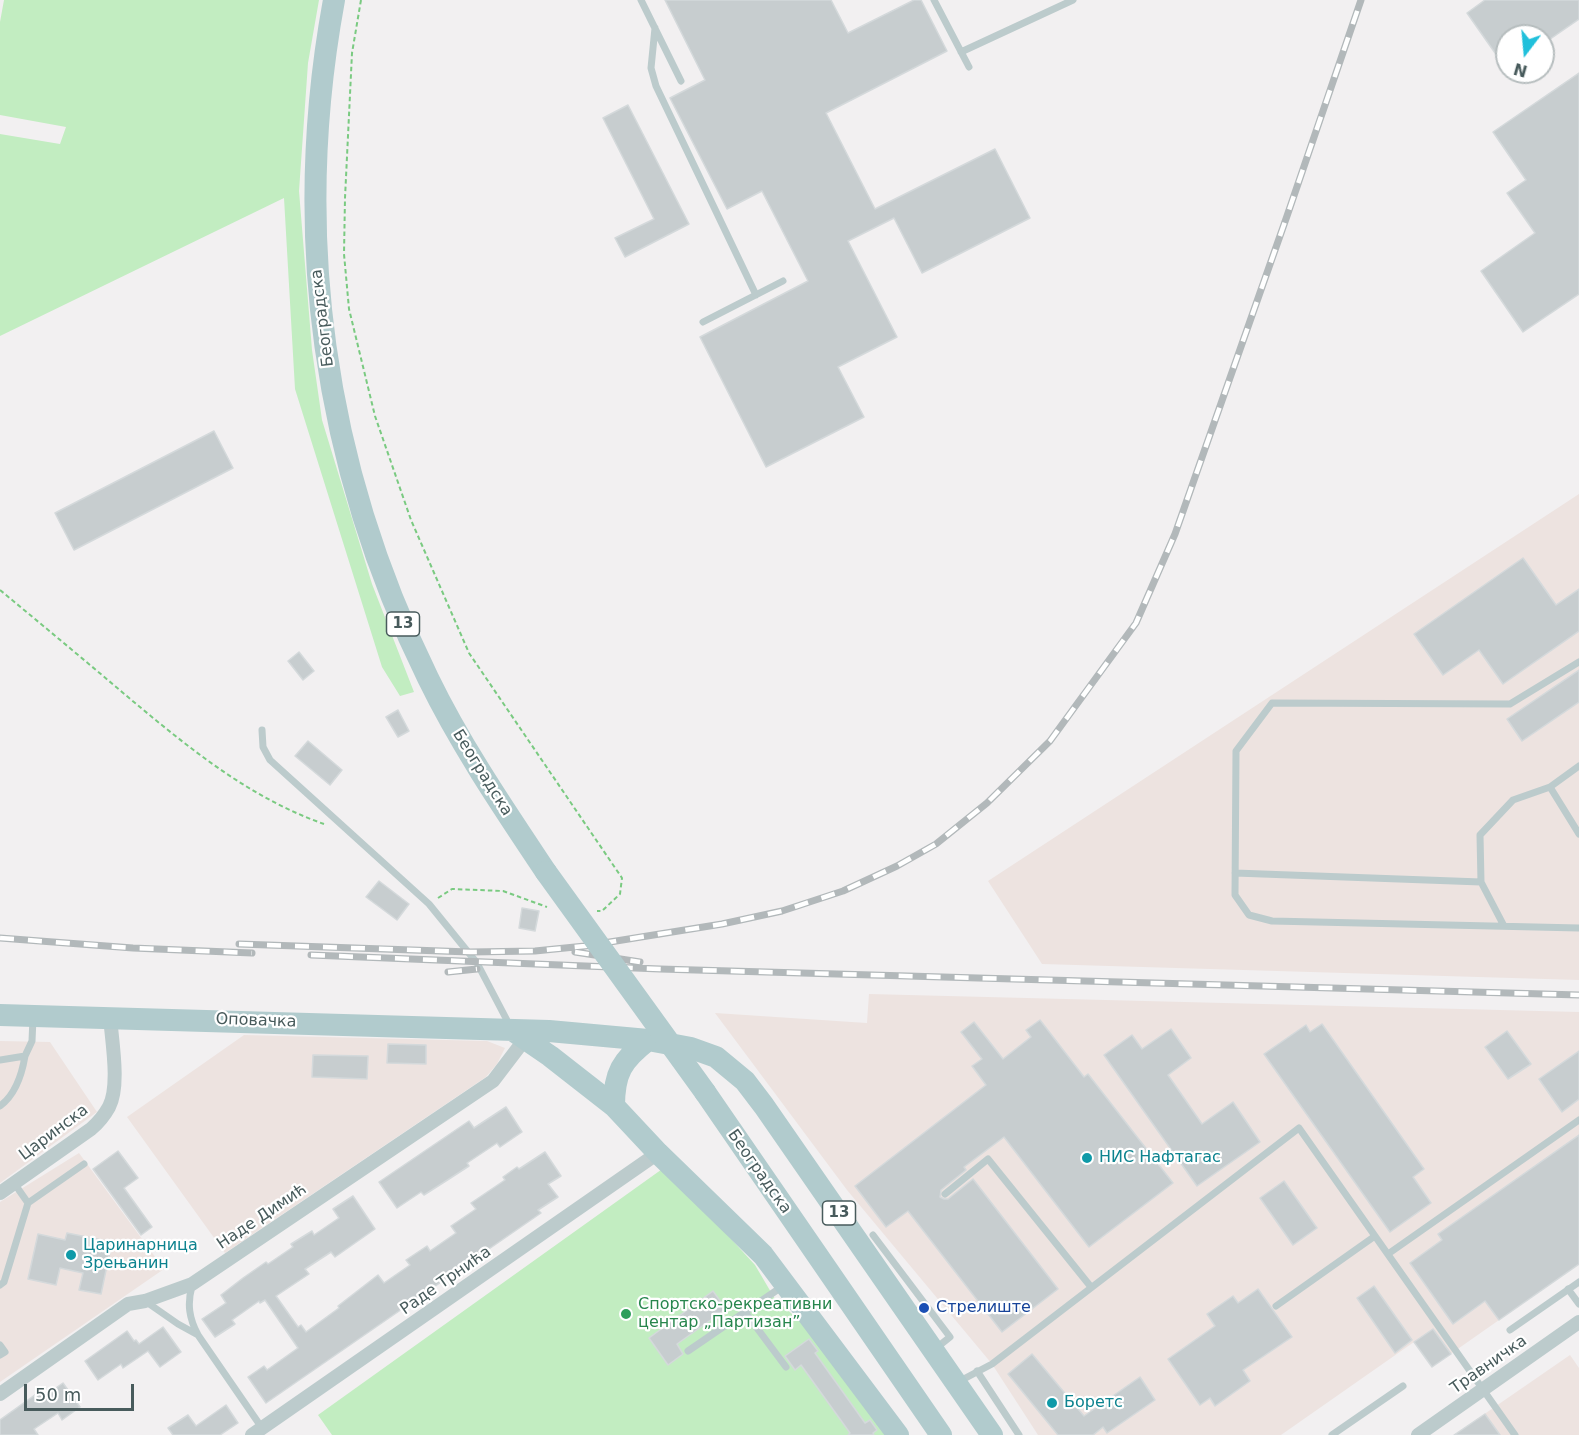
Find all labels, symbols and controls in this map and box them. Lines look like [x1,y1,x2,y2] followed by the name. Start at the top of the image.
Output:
[1495,24,1555,84] north arrow
[1511,59,1530,81] text: N
[307,268,339,368] street label: Београдска
[386,612,420,636] road number: 13
[448,726,516,820] street label: Београдска
[215,1010,297,1032] street label: Оповачка
[16,1101,92,1165] street label: Царинска
[723,1126,795,1218] street label: Београдска
[1099,1148,1221,1168] place label: НИС Нафтагас
[1080,1151,1094,1165] marker: НИС Нафтагас
[214,1180,310,1254] street label: Наде Димић
[822,1201,856,1225] road number: 13
[83,1236,198,1274] place label: Царинарница Зрењанин
[397,1243,495,1319] street label: Раде Трнића
[64,1248,78,1262] marker: Царинарница Зрењанин
[638,1295,832,1333] place label: Спортско-рекреативни центар „Партизан”
[936,1298,1031,1318] place label: Стрелиште
[917,1301,931,1315] marker: Стрелиште
[619,1307,633,1321] marker: Спортско-рекреативни центар „Партизан”
[1447,1332,1531,1398] street label: Травничка
[27,1372,136,1410] scale bar
[35,1384,81,1405] text: 50 m
[1064,1393,1123,1413] place label: Боретс
[1045,1396,1059,1410] marker: Боретс

